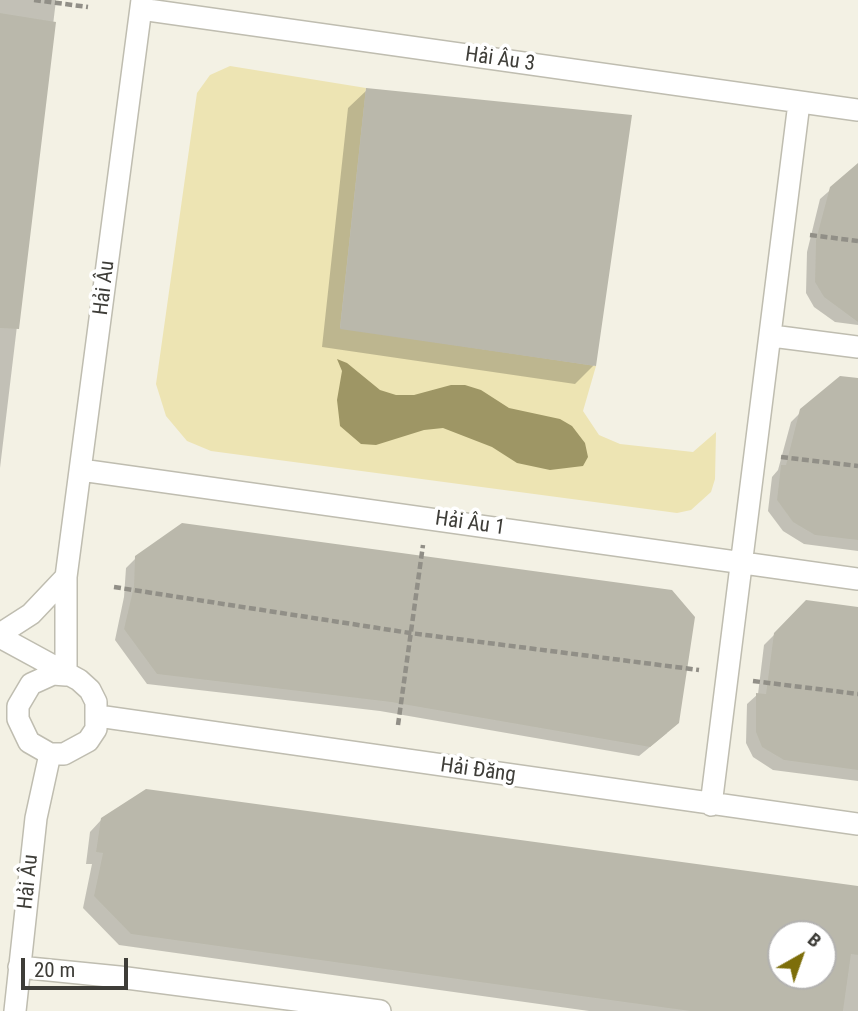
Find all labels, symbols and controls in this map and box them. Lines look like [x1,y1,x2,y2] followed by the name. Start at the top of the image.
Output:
[464,43,536,77] street label: Hải Âu 3
[89,259,121,317] street label: Hải Âu
[434,507,506,541] street label: Hải Âu 1
[439,753,517,789] street label: Hải Đăng
[14,853,44,911] street label: Hải Âu
[767,920,837,990] north arrow
[803,928,826,952] text: B
[24,944,131,988] scale bar
[34,958,75,982] text: 20 m

